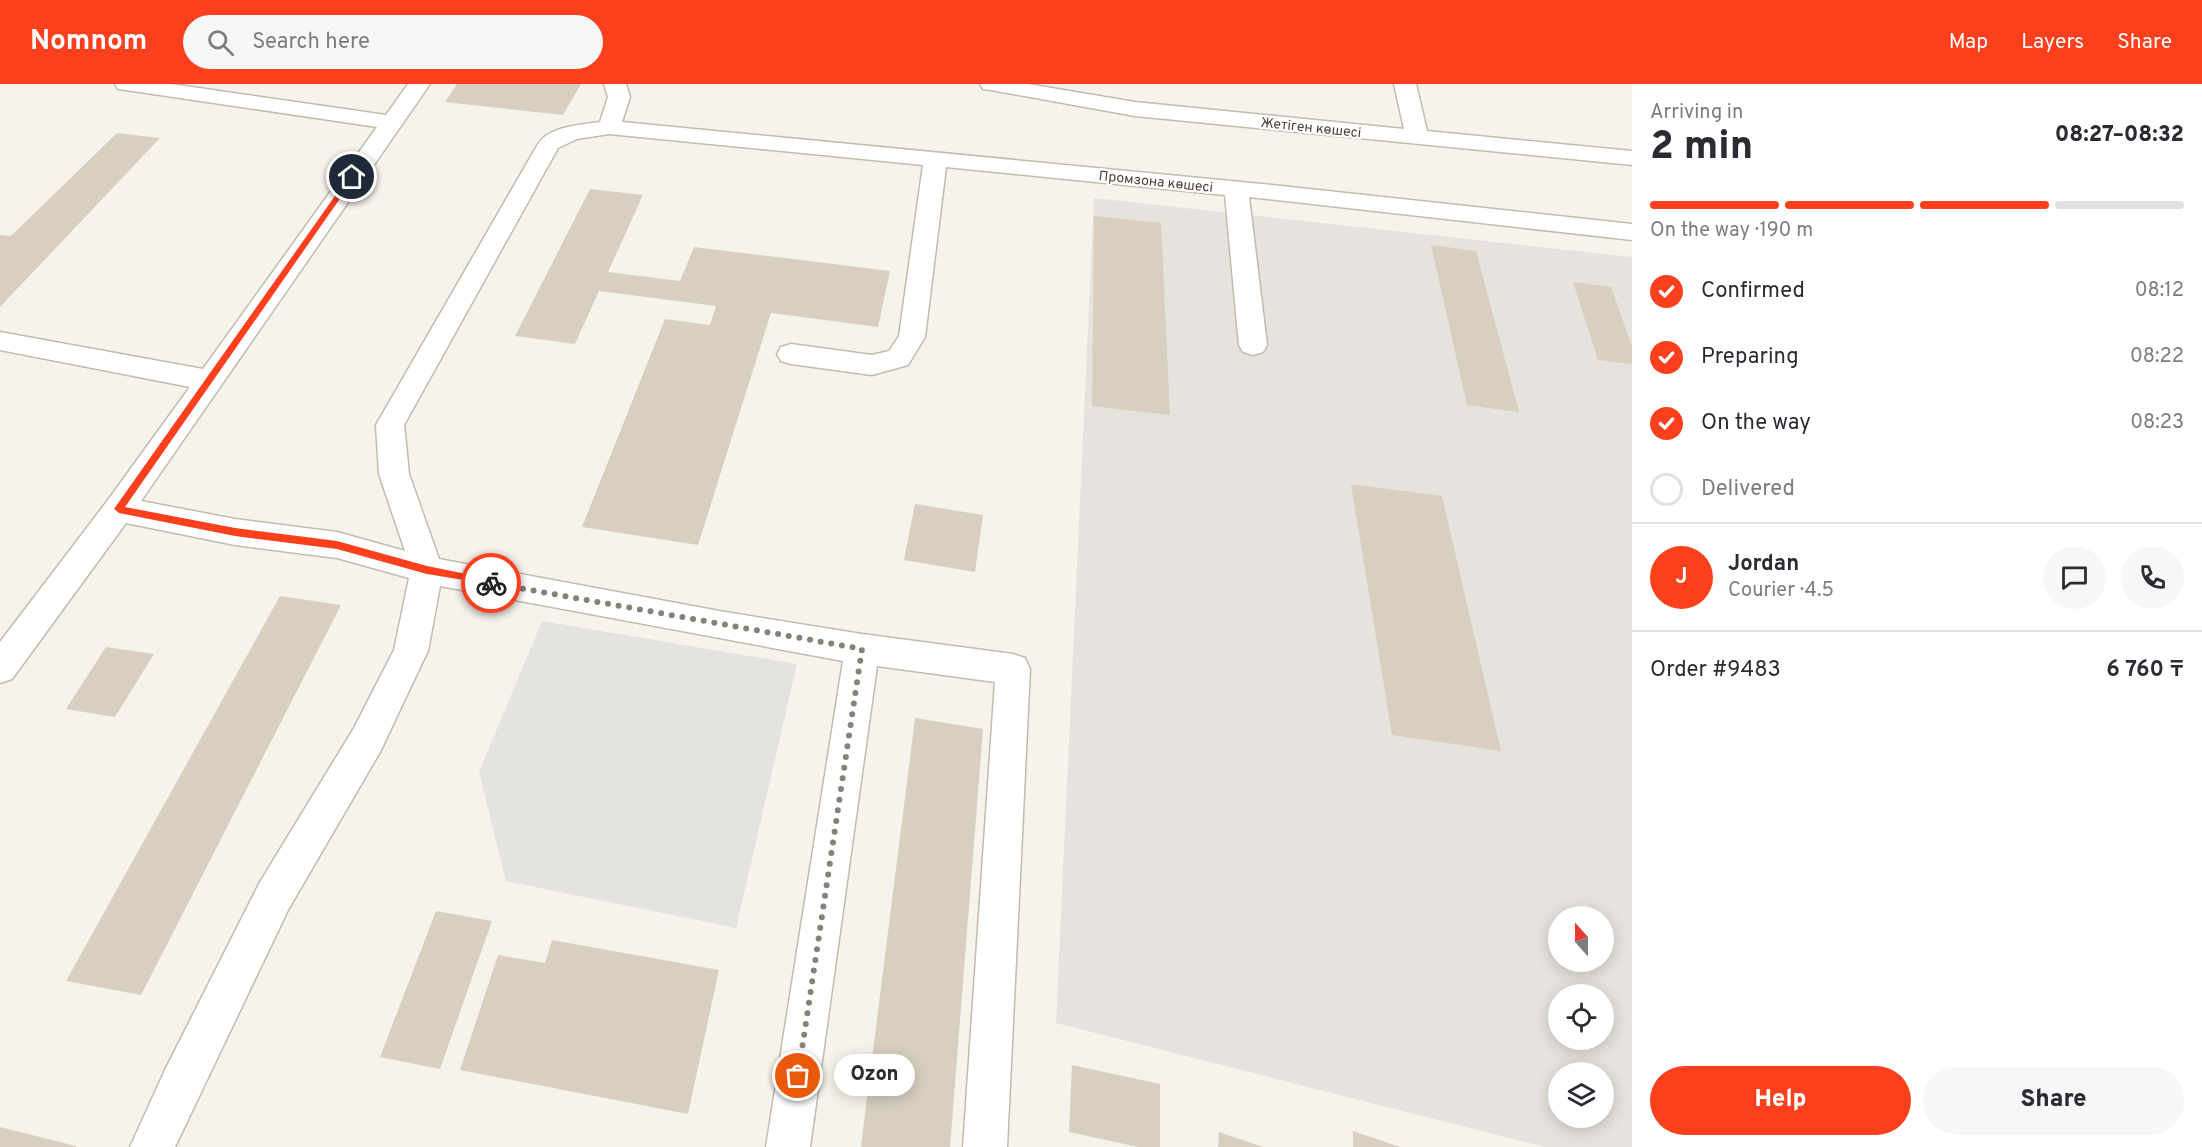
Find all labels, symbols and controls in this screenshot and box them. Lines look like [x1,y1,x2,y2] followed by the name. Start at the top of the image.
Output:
[183,15,603,69] search box
[30,24,147,60] text: Nomnom
[204,26,237,59] icon: search
[252,29,370,56] text: Search here
[1949,29,1988,56] text: Map
[2021,29,2084,56] text: Layers
[2117,29,2172,56] text: Share
[1650,100,1743,126] text: Arriving in
[1260,115,1362,142] street label: Жетіген көшесі
[2055,122,2184,149] text: 08:27–08:32
[1650,124,1753,173] text: 2 min
[326,151,377,202] pin
[335,160,368,193] icon: home
[1098,168,1214,197] street label: Промзона көшесі
[1650,218,1813,244] text: On the way · 190 m
[1650,275,1683,308] icon: check
[1701,278,1805,305] text: Confirmed
[2135,278,2184,304] text: 08:12
[1650,341,1683,374] icon: check
[1701,344,1799,371] text: Preparing
[2130,344,2184,370] text: 08:22
[1650,407,1683,440] icon: check
[1701,410,1811,437] text: On the way
[2130,410,2184,436] text: 08:23
[1701,476,1795,503] text: Delivered
[2043,546,2106,609] button: chat
[2121,546,2184,609] button: phone
[1728,551,1799,578] text: Jordan
[461,553,521,613] courier
[1675,564,1688,591] text: J
[475,567,508,600] icon: bike
[1728,578,1834,604] text: Courier · 4.5
[1650,657,1781,684] text: Order #9483
[2106,657,2184,684] text: 6 760 ₸
[1548,906,1614,972] north arrow
[1548,906,1614,1128] map controls
[1548,984,1614,1050] button: locate
[772,1050,823,1101] pin
[834,1055,915,1097] callout: Ozon
[781,1059,814,1092] icon: bag
[850,1062,899,1088] text: Ozon
[1548,1062,1614,1128] button: layers
[1650,1066,1911,1135] button: Help
[1923,1066,2184,1135] button: Share

